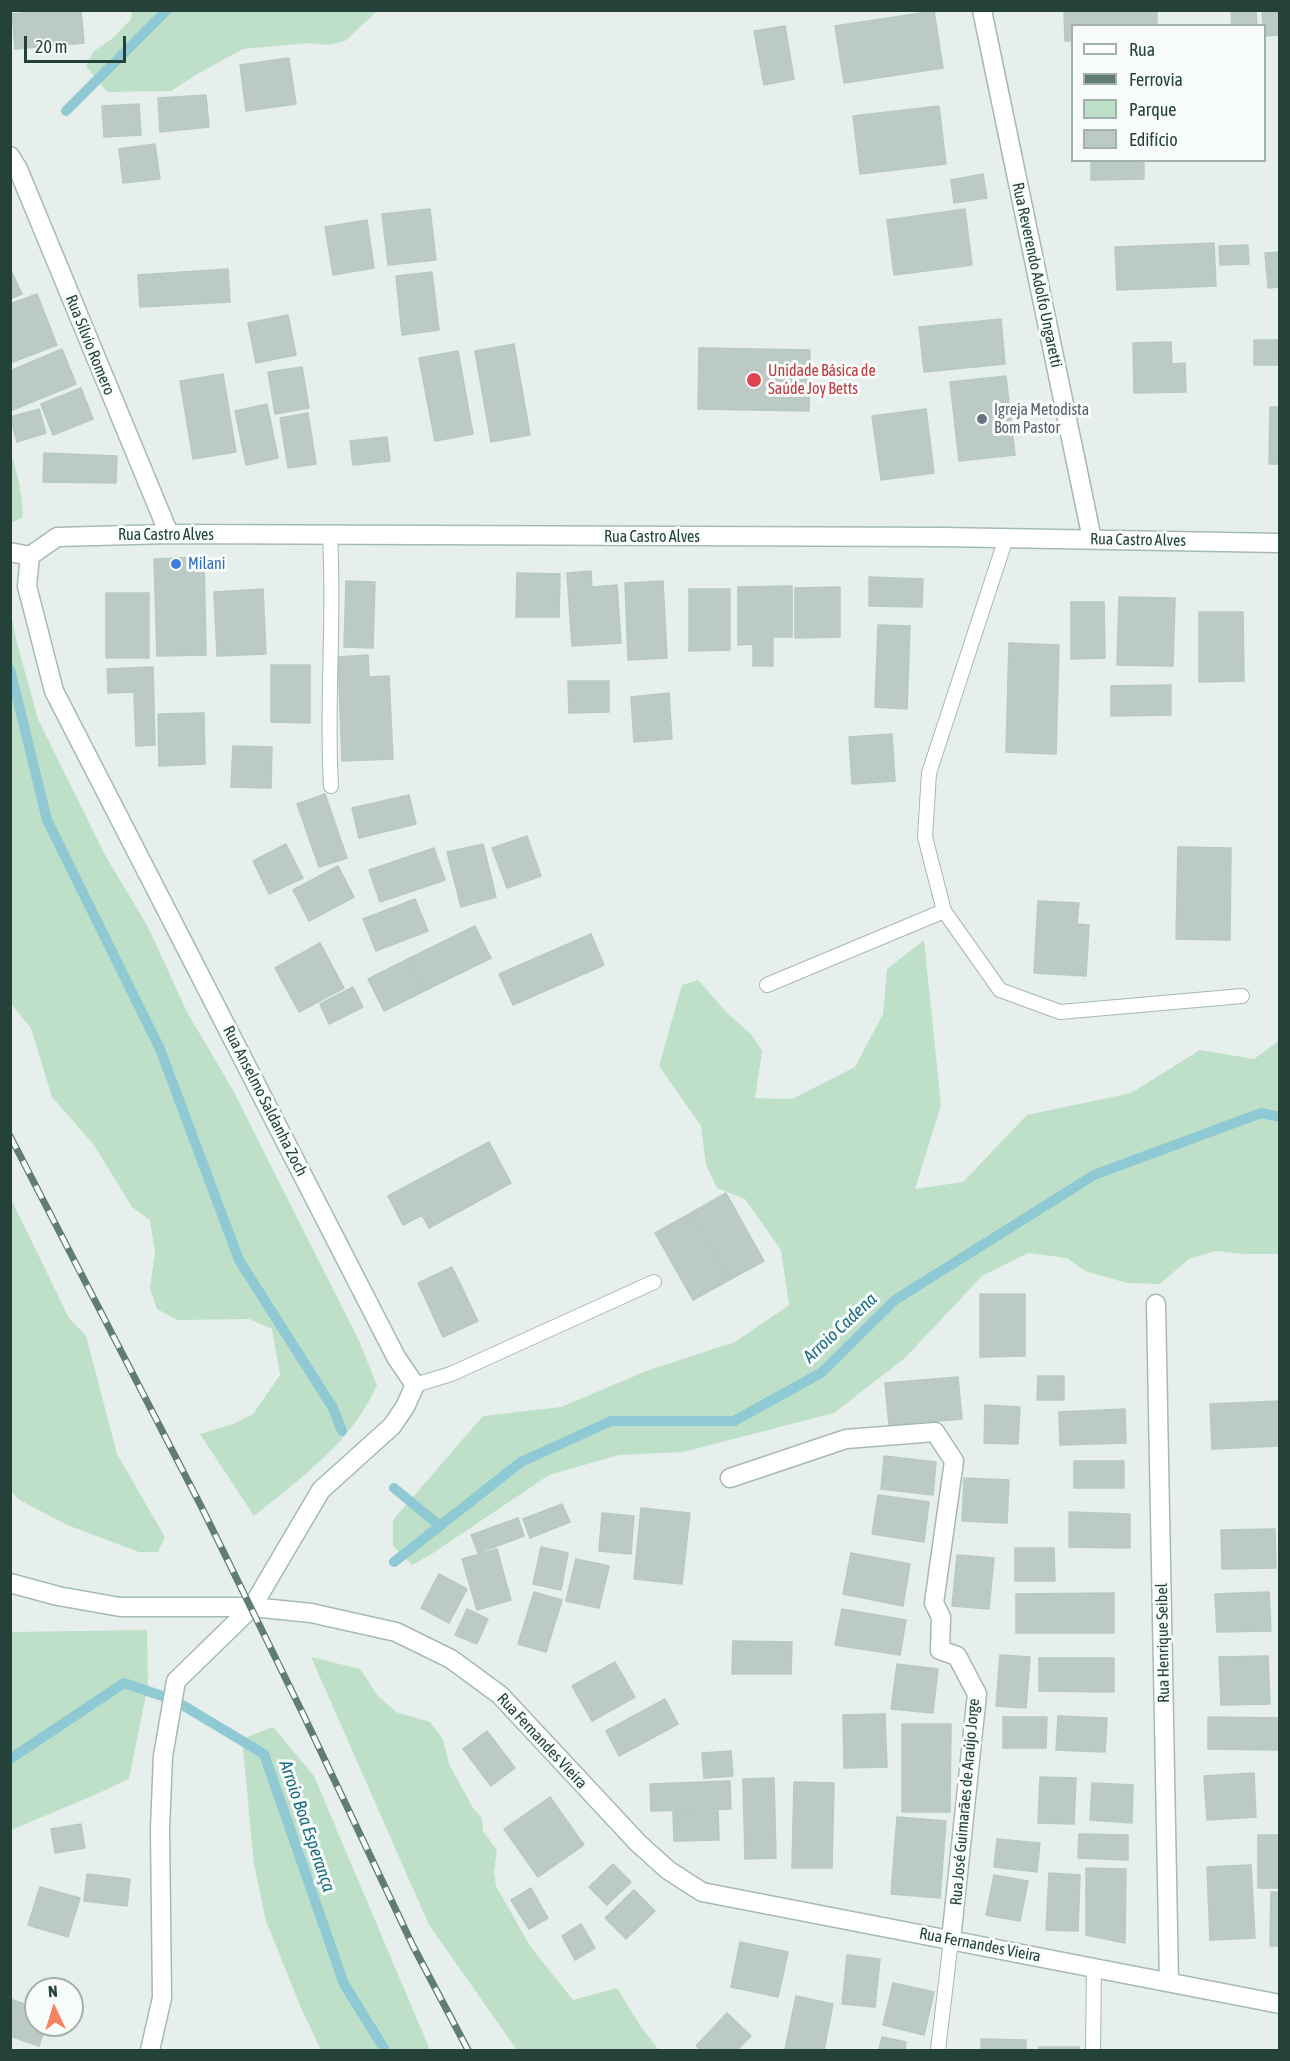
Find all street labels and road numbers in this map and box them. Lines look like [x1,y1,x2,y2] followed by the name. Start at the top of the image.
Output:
[1008,181,1066,369] street label: Rua Reverendo Adolfo Ungaretti
[61,292,119,398] street label: Rua Sílvio Romero
[118,525,214,545] street label: Rua Castro Alves
[604,527,700,547] street label: Rua Castro Alves
[1090,530,1186,550] street label: Rua Castro Alves
[219,1023,311,1179] street label: Rua Anselmo Saldanha Zoch
[1152,1583,1174,1703] street label: Rua Henrique Seibel
[493,1689,591,1793] street label: Rua Fernandes Vieira
[946,1698,984,1906] street label: Rua José Guimarães de Araújo Jorge
[918,1924,1042,1966] street label: Rua Fernandes Vieira

